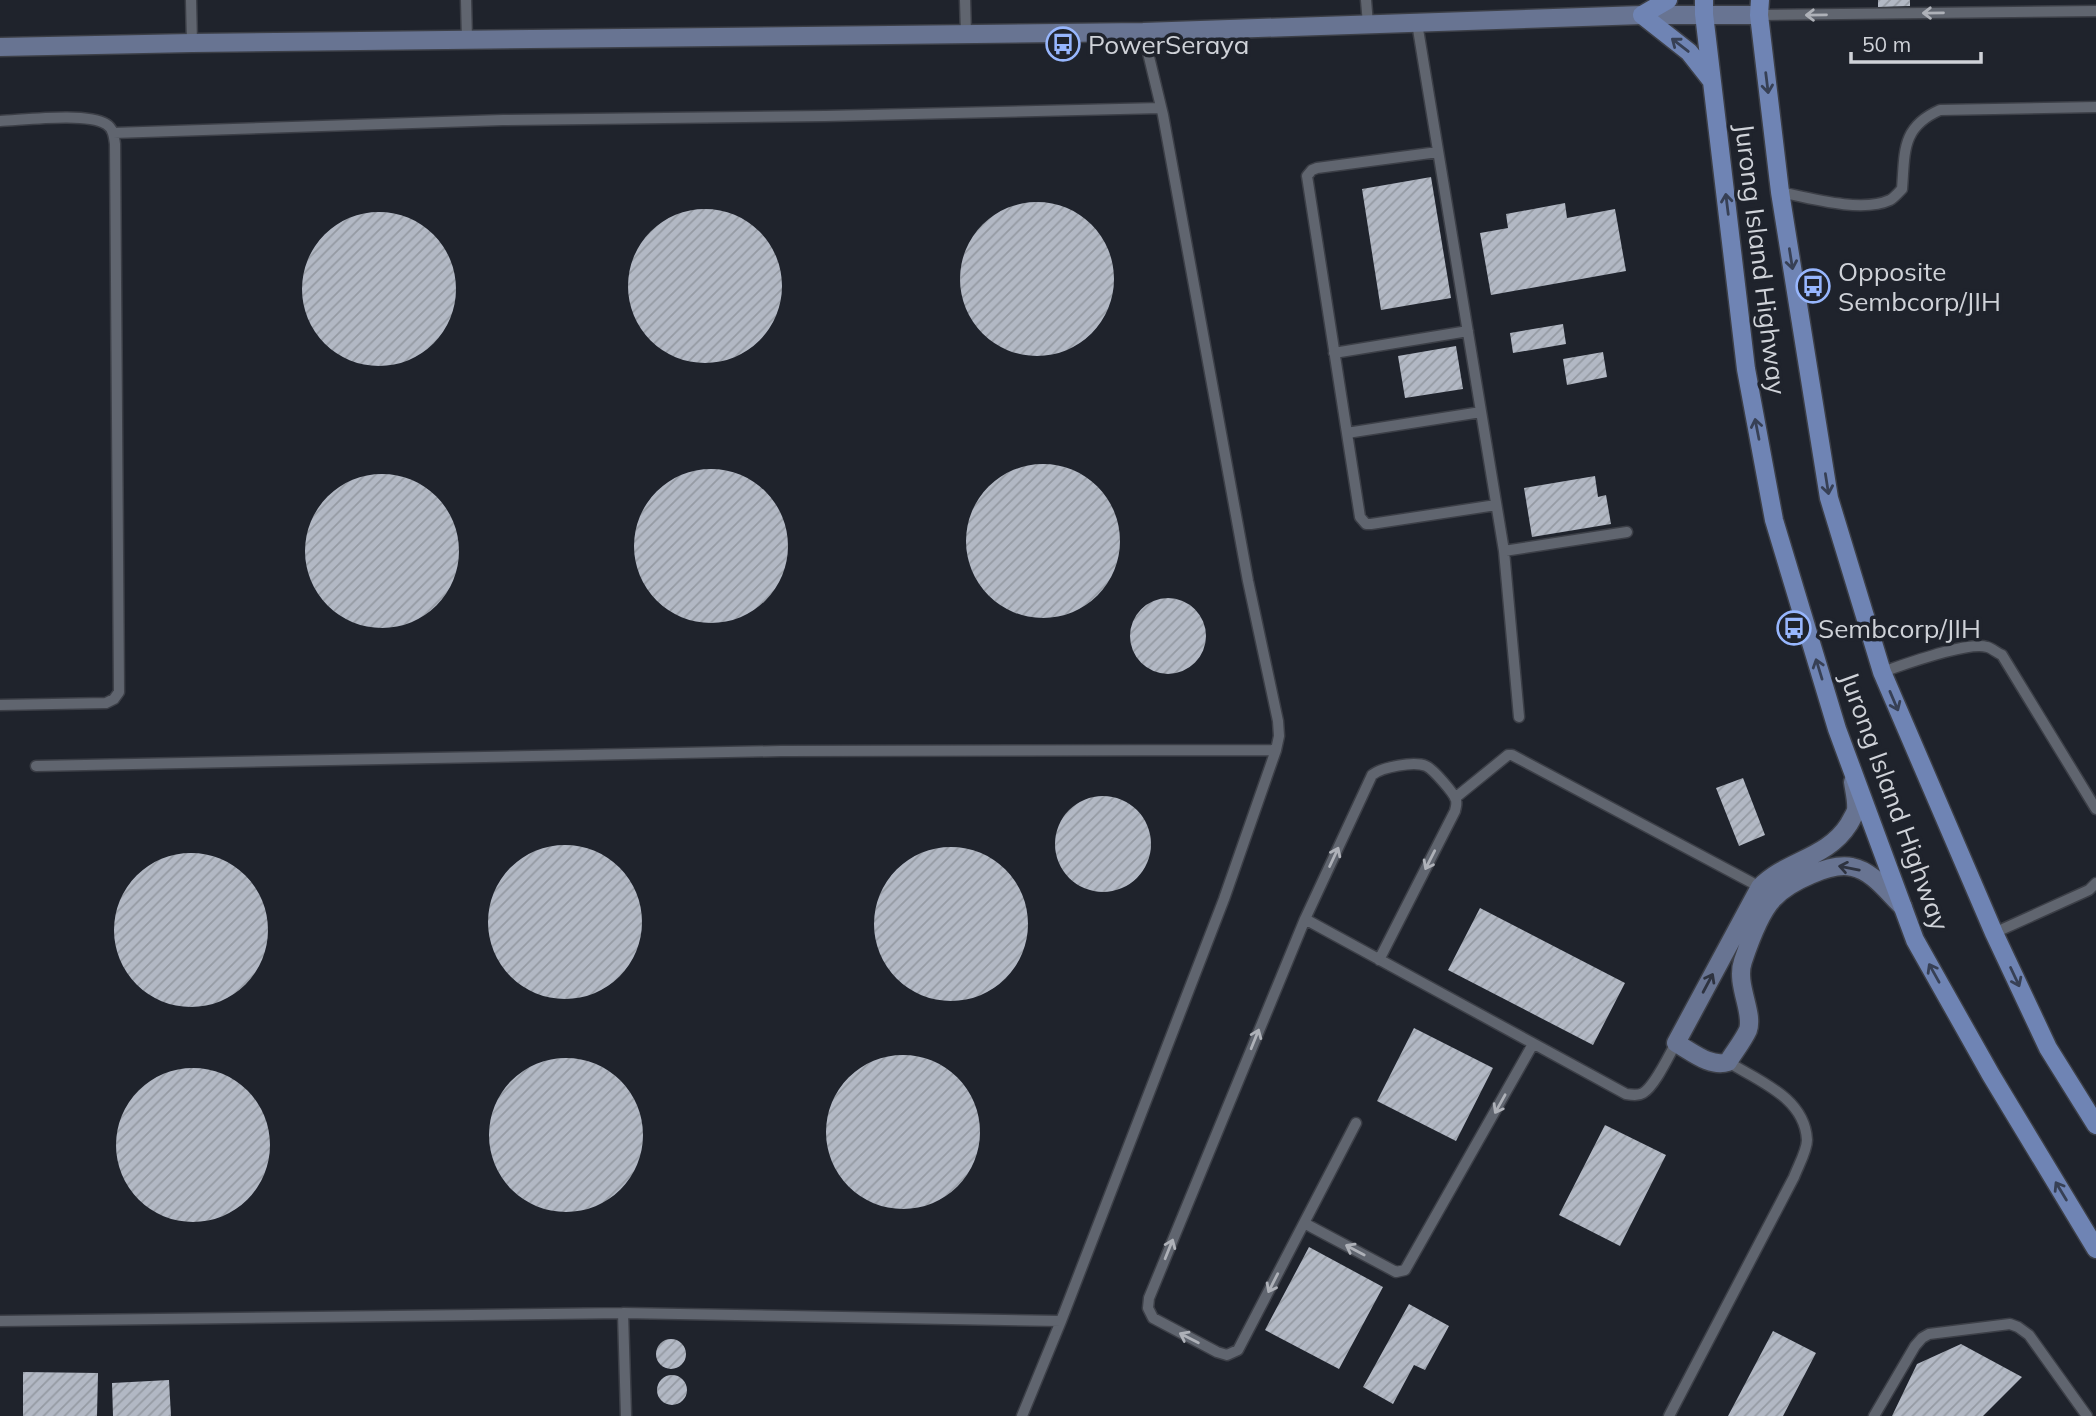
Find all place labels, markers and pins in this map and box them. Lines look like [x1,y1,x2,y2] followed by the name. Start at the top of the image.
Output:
[1044,25,1082,63] bus stop icon: PowerSeraya
[1088,28,1249,61] place label: PowerSeraya
[1838,255,2001,318] place label: Opposite Sembcorp/JIH
[1794,267,1832,305] bus stop icon: Opposite Sembcorp/JIH
[1775,609,1813,647] bus stop icon: Sembcorp/JIH
[1818,612,1981,645] place label: Sembcorp/JIH

